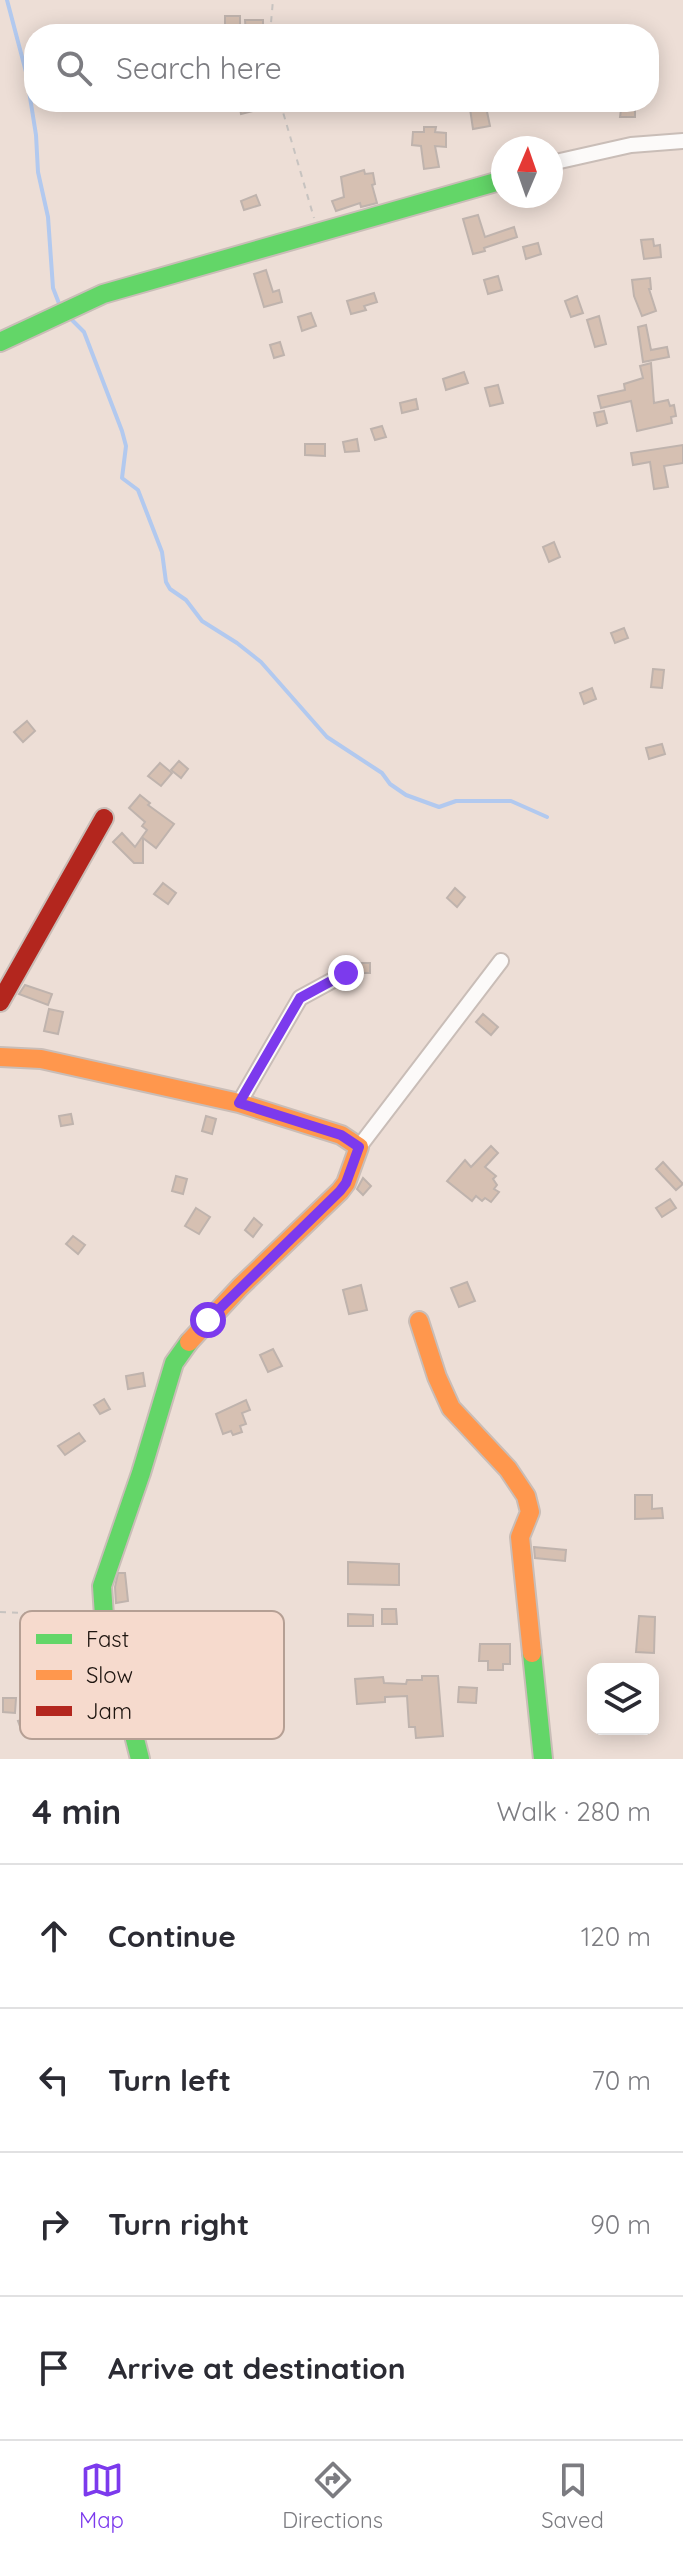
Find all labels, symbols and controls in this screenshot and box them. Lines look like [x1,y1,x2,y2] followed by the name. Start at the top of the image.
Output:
[24,24,659,112] search box
[52,46,96,90] icon: search
[116,49,282,87] text: Search here
[491,136,563,208] north arrow
[328,955,364,991] route end
[190,1302,226,1338] route start
[20,1611,284,1739] legend
[86,1625,129,1653] text: Fast
[86,1661,133,1689] text: Slow
[587,1663,659,1735] map controls
[587,1663,659,1735] button: layers
[86,1697,132,1725] text: Jam
[32,1790,121,1833] text: 4 min
[496,1795,651,1828] text: Walk · 280 m
[32,1914,76,1958] icon: ahead
[108,1917,236,1955] text: Continue
[581,1920,651,1953] text: 120 m
[32,2058,76,2102] icon: left
[108,2061,231,2099] text: Turn left
[591,2064,651,2097] text: 70 m
[32,2202,76,2246] icon: right
[108,2205,249,2243] text: Turn right
[590,2208,651,2241] text: 90 m
[32,2346,76,2390] icon: arrive
[108,2349,406,2387] text: Arrive at destination
[79,2458,124,2534] tab: Map
[282,2458,383,2534] tab: Directions
[541,2458,604,2534] tab: Saved

